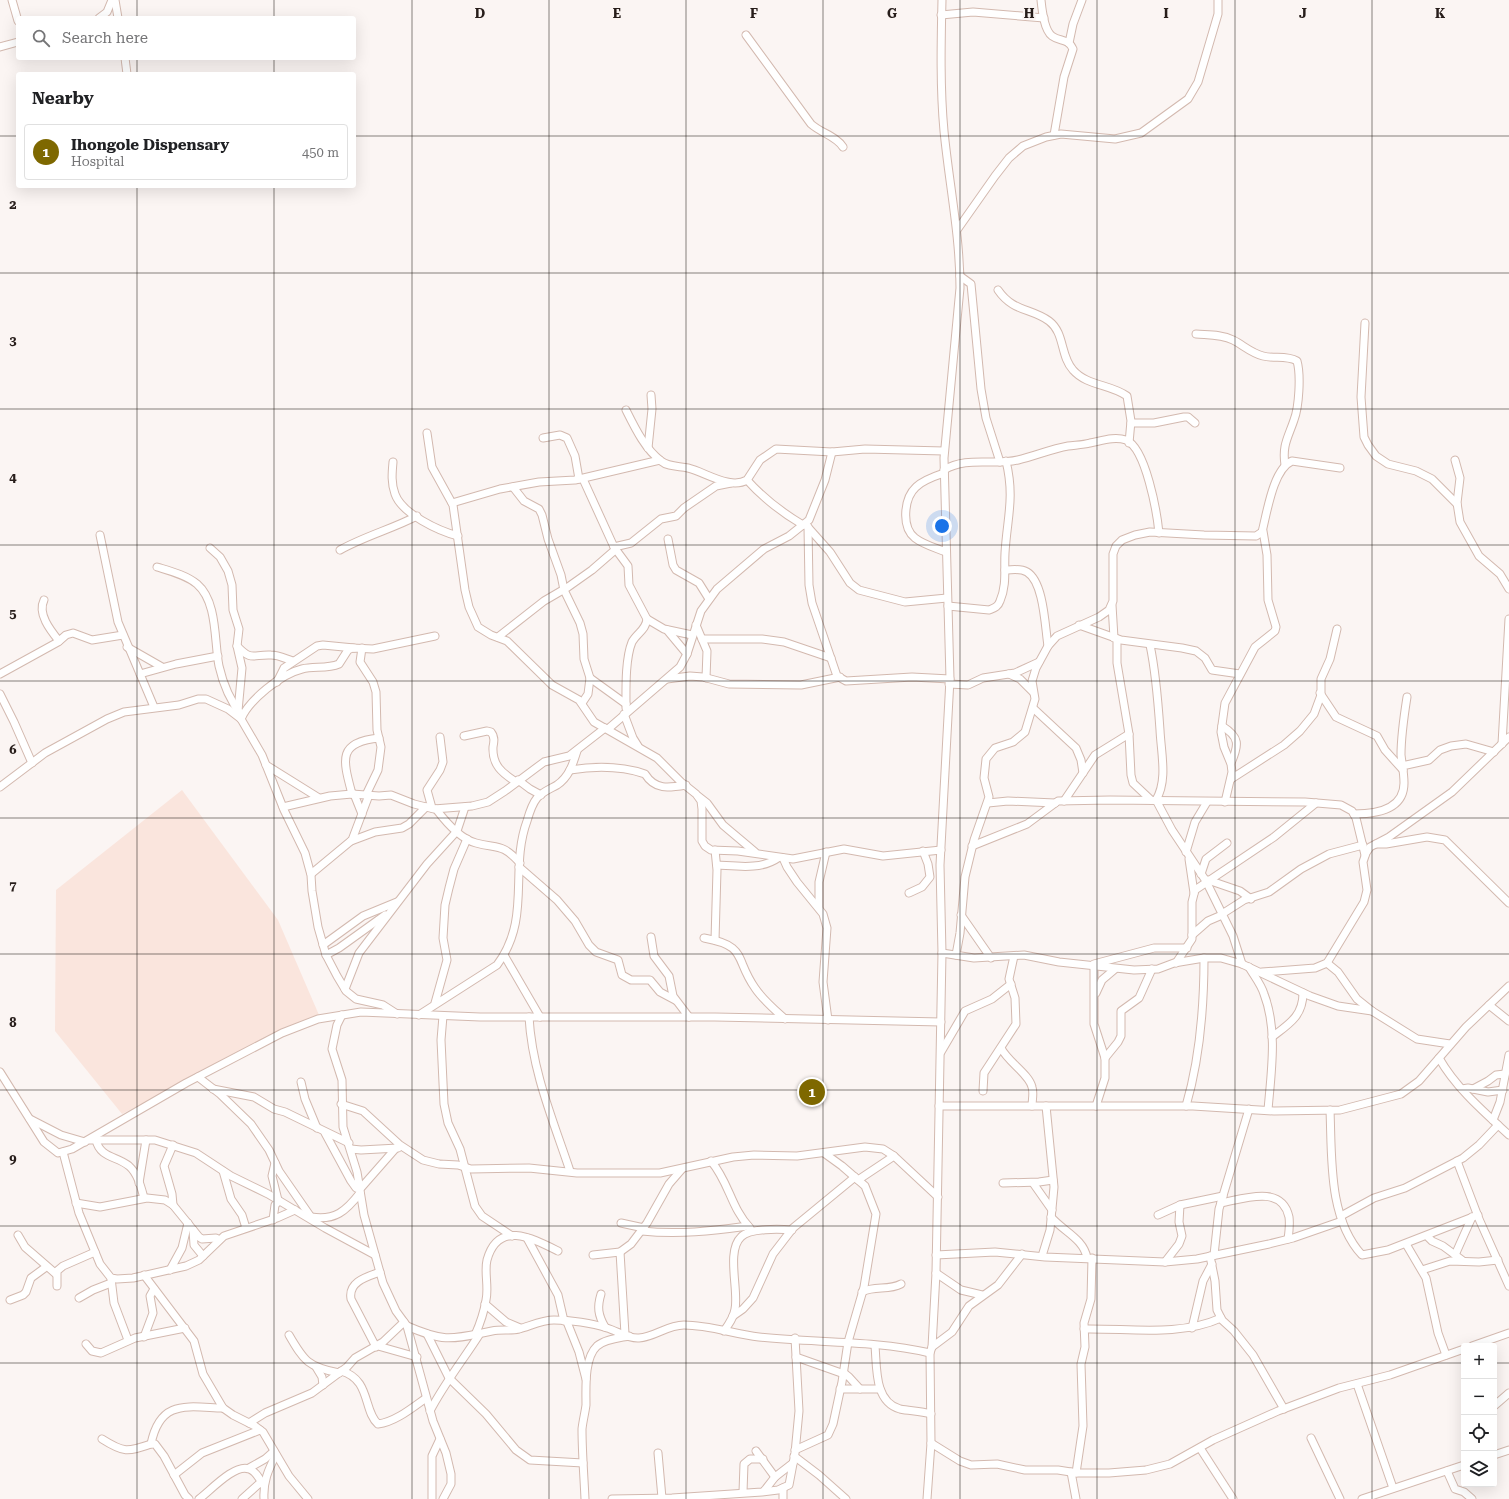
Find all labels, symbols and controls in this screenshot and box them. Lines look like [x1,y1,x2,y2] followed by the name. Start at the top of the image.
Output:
[475,6,485,21] text: D
[613,6,621,21] text: E
[750,6,758,21] text: F
[887,6,897,21] text: G
[1024,6,1035,21] text: H
[1163,6,1169,21] text: I
[1299,6,1307,21] text: J
[1435,6,1446,21] text: K
[16,16,356,60] search box
[30,27,52,49] icon: search
[62,29,148,47] text: Search here
[32,88,94,108] text: Nearby
[71,136,229,154] text: Ihongole Dispensary
[42,145,50,160] text: 1
[302,145,339,160] text: 450 m
[71,154,124,169] text: Hospital
[9,197,17,212] text: 2
[9,333,17,348] text: 3
[9,470,17,485] text: 4
[932,516,952,536] your location
[9,606,17,621] text: 5
[9,742,17,757] text: 6
[9,878,17,893] text: 7
[9,1015,17,1030] text: 8
[799,1077,825,1107] pin: 1
[9,1151,17,1166] text: 9
[1461,1343,1497,1487] map controls
[1461,1343,1497,1379] button: +
[1461,1379,1497,1415] button: −
[1461,1415,1497,1451] button: locate
[1461,1451,1497,1487] button: layers

